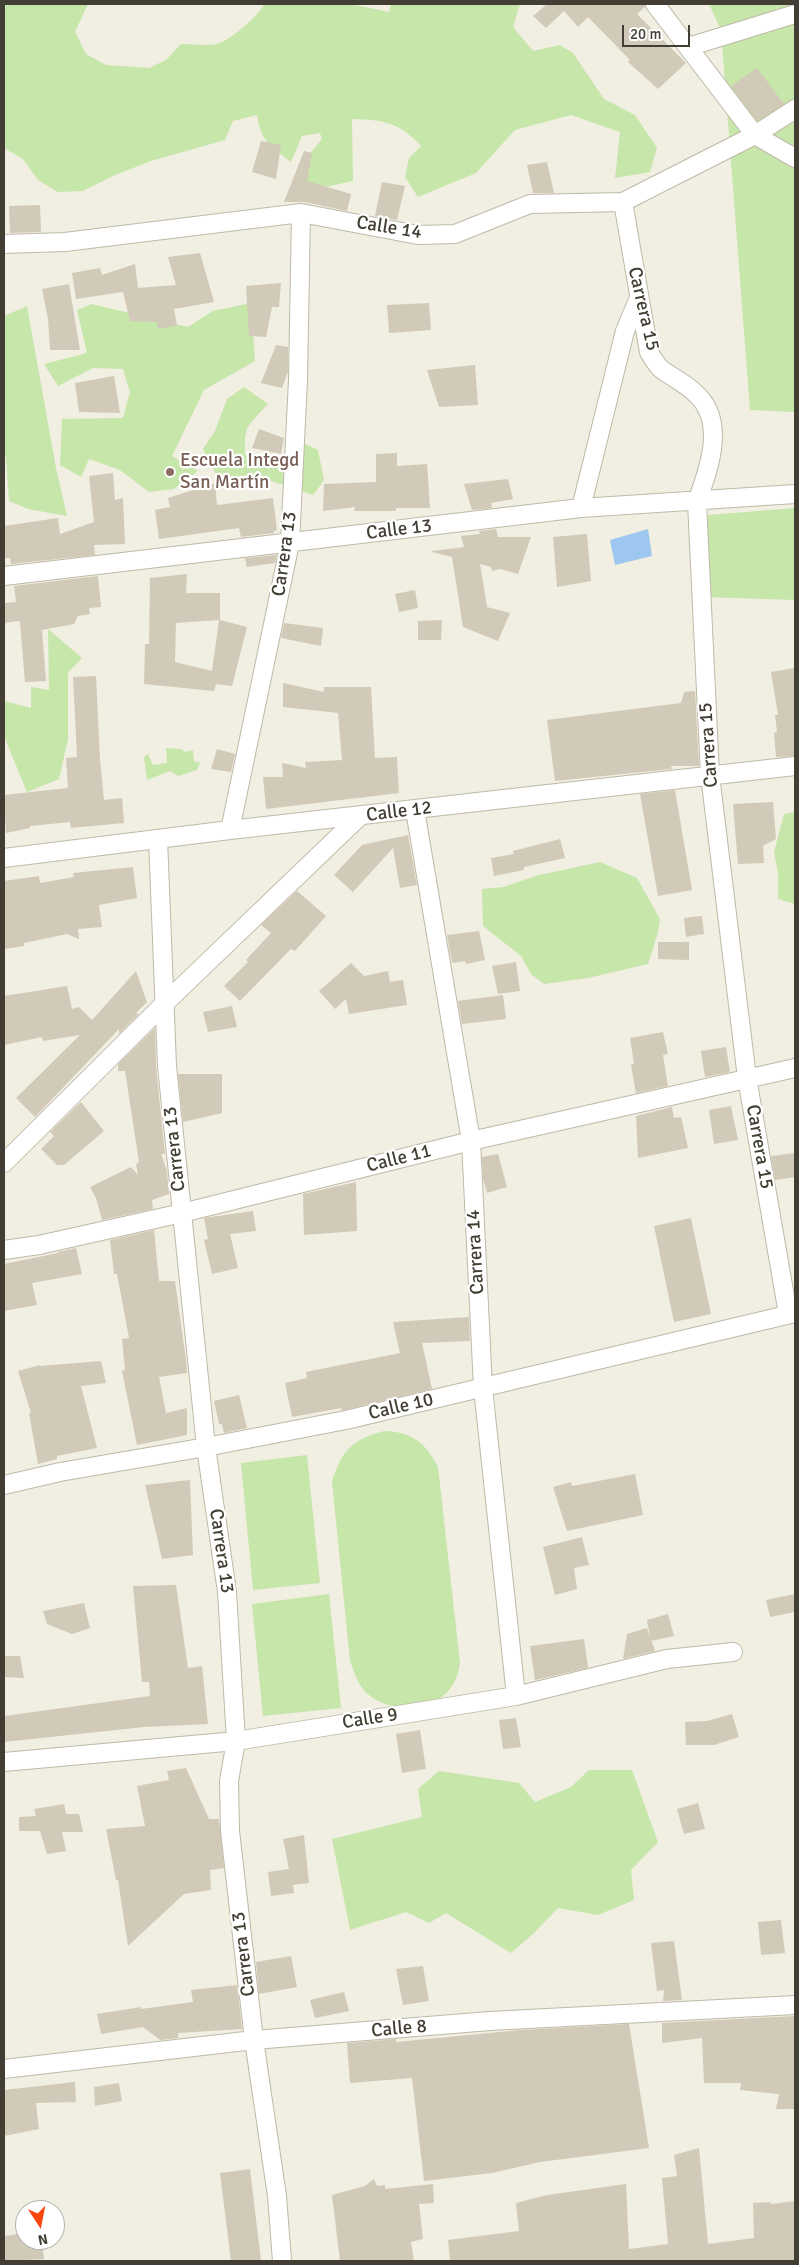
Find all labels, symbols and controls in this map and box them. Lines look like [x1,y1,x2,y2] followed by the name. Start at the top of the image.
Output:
[624,15,692,47] scale bar
[630,25,661,43] text: 20 m
[355,212,423,244] street label: Calle 14
[622,265,664,353] street label: Carrera 15
[180,450,299,494] place label: Escuela Integd San Martín
[164,466,176,478] marker: Escuela Integd San Martín
[268,510,302,598] street label: Carrera 13
[365,515,433,545] street label: Calle 13
[695,702,723,788] street label: Carrera 15
[365,797,433,827] street label: Calle 12
[740,1103,778,1191] street label: Carrera 15
[159,1105,191,1193] street label: Carrera 13
[364,1140,434,1178] street label: Calle 11
[462,1209,490,1295] street label: Carrera 14
[366,1388,436,1426] street label: Calle 10
[204,1507,238,1595] street label: Carrera 13
[341,1703,399,1735] street label: Calle 9
[227,1910,261,1998] street label: Carrera 13
[370,2015,428,2043] street label: Calle 8
[15,2200,65,2250] north arrow
[36,2230,49,2249] text: N

